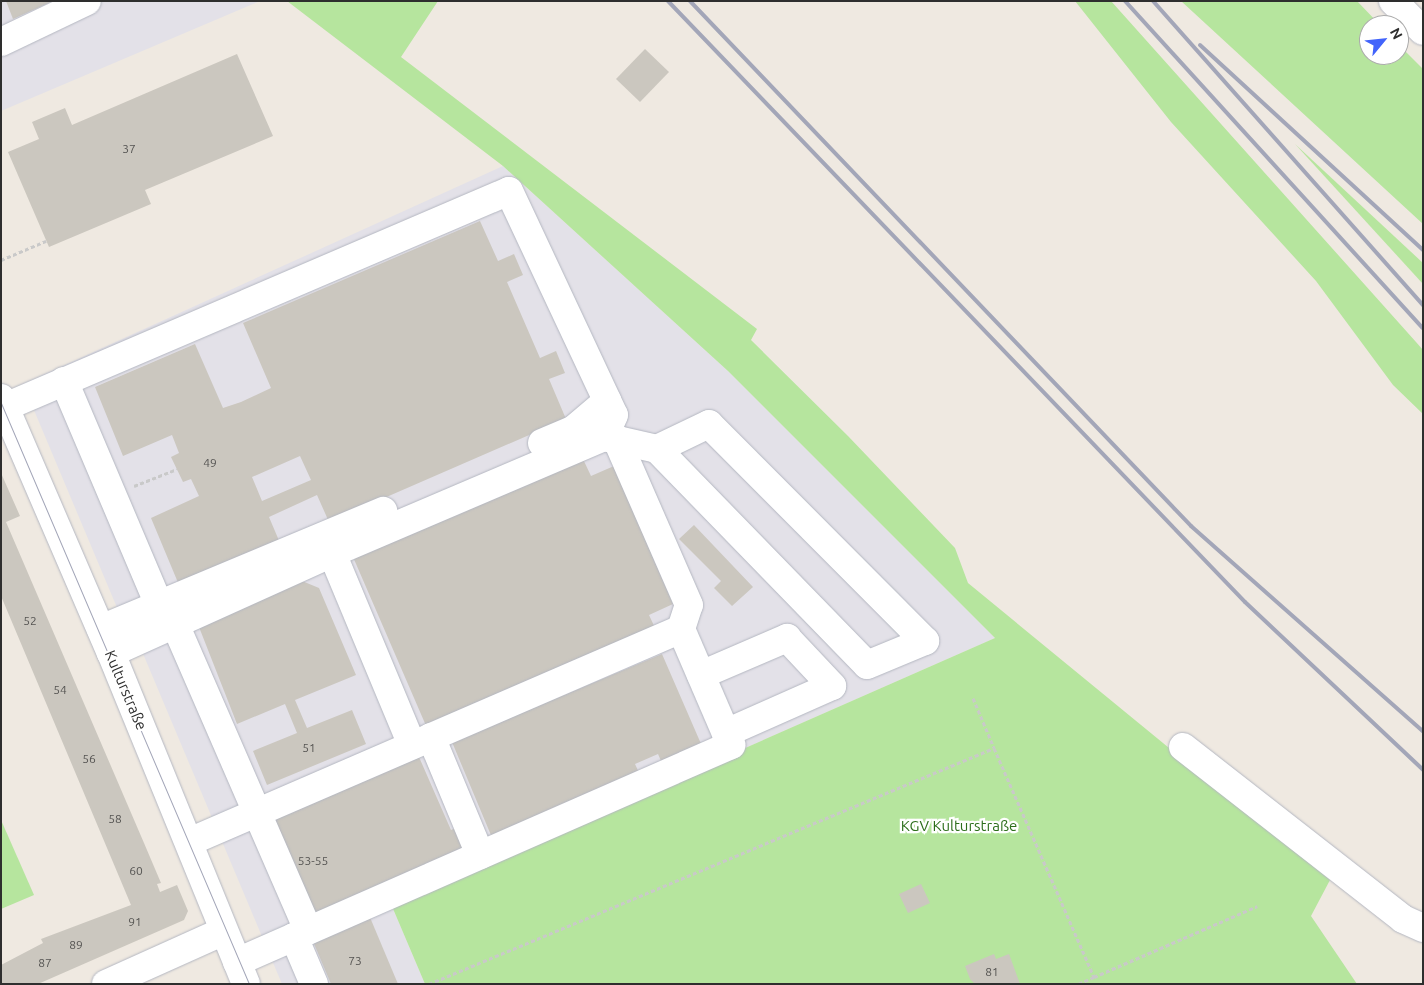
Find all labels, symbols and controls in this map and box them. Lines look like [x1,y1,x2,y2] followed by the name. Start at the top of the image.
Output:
[1359,15,1409,65] north arrow
[1387,25,1406,42] text: N
[122,142,136,156] house number: 37
[203,456,217,470] house number: 49
[23,614,37,628] house number: 52
[101,647,151,733] street label: Kulturstraße
[53,683,67,697] house number: 54
[302,741,316,755] house number: 51
[82,752,96,766] house number: 56
[108,812,122,826] house number: 58
[901,817,1017,835] park label: KGV Kulturstraße
[298,854,328,868] house number: 53-55
[129,864,143,878] house number: 60
[128,915,142,929] house number: 91
[69,938,83,952] house number: 89
[348,954,362,968] house number: 73
[38,956,52,970] house number: 87
[985,965,999,979] house number: 81

